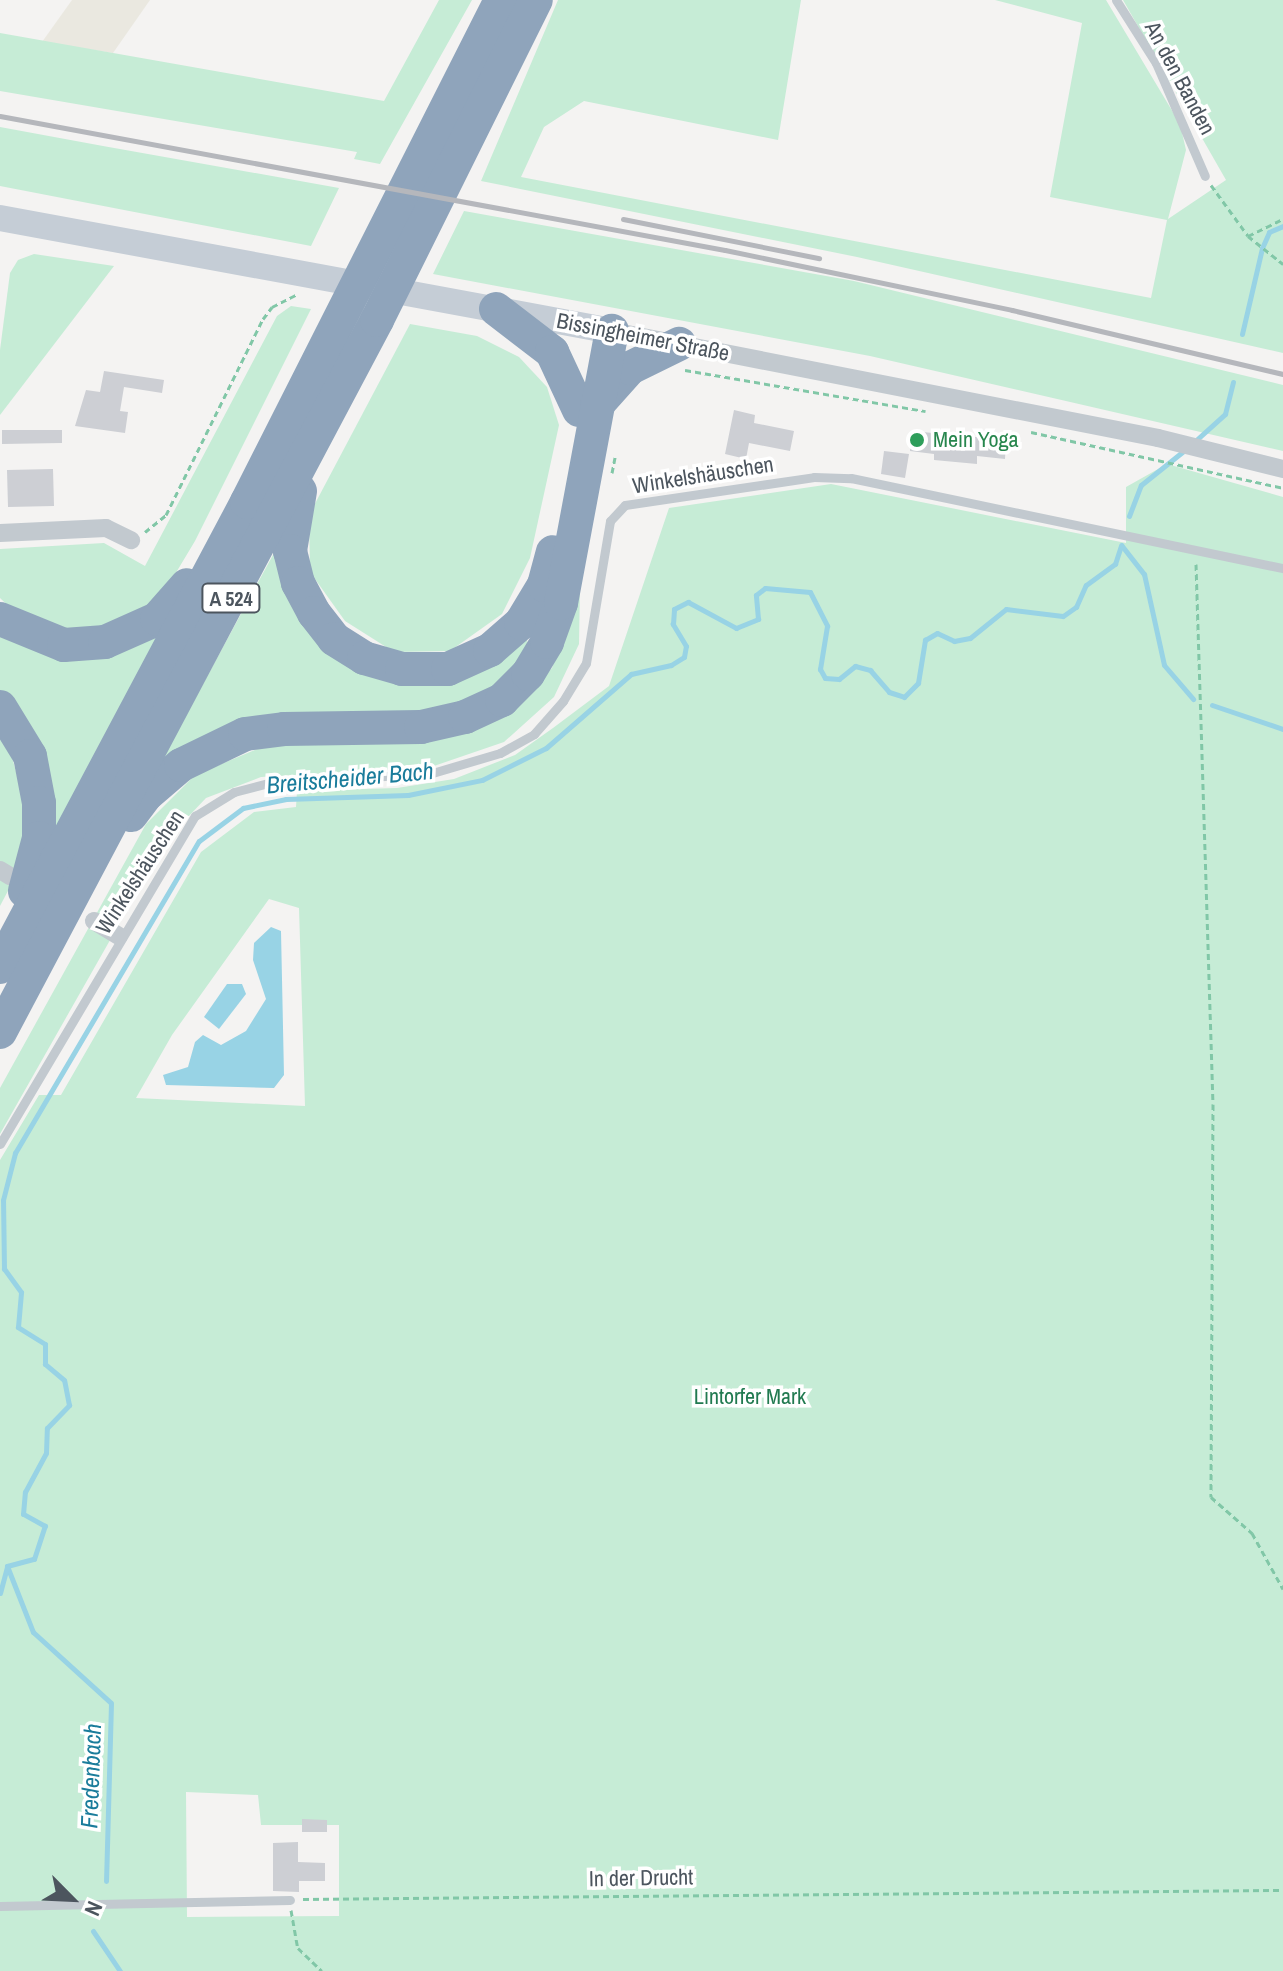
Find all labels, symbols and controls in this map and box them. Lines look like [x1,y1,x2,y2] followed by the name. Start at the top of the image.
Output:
[1139,17,1221,139] street label: An den Banden
[554,307,732,367] street label: Bissingheimer Straße
[933,427,1019,453] place label: Mein Yoga
[908,431,926,449] marker: Mein Yoga
[631,451,775,499] street label: Winkelshäuschen
[201,582,261,614] road number: A 524
[265,756,435,800] water label: Breitscheider Bach
[90,805,190,939] street label: Winkelshäuschen
[694,1384,806,1410] park label: Lintorfer Mark
[75,1723,107,1829] water label: Fredenbach
[32,1859,112,1939] north arrow
[589,1864,693,1892] street label: In der Drucht
[78,1897,110,1921] text: N

